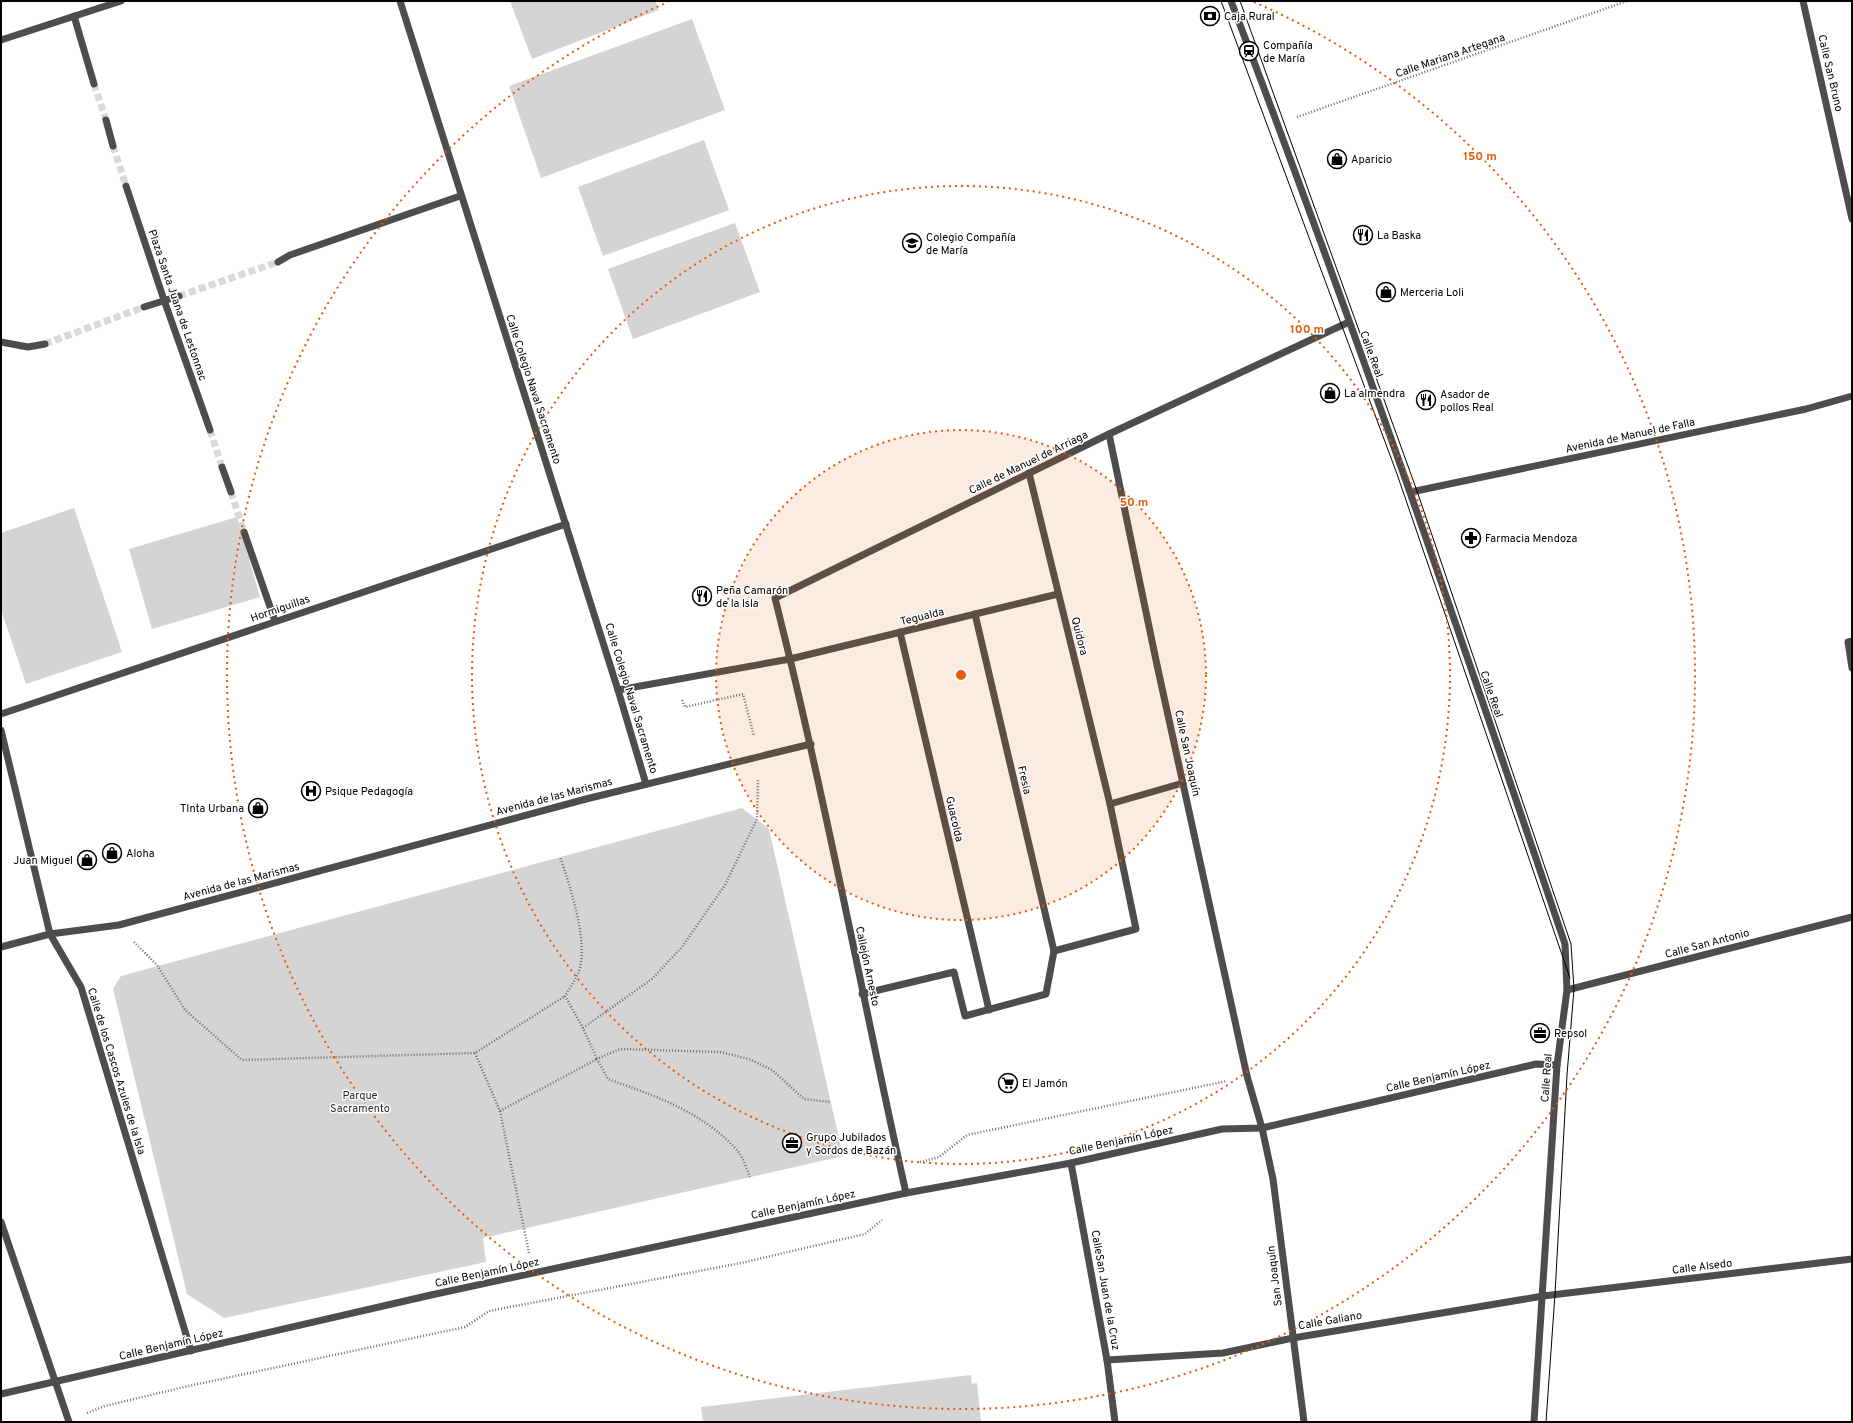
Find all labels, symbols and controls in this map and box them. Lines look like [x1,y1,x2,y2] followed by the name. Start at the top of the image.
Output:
[1199,5,1221,27] bank icon: Caja Rural
[1224,10,1275,24] place label: Caja Rural
[1394,31,1507,81] street label: Calle Mariana Artegana
[1814,33,1846,113] street label: Calle San Bruno
[1263,39,1313,66] place label: Compañía de María
[1238,40,1260,62] station icon: Compañía de María
[1326,148,1348,170] shop icon: Aparicio
[1463,149,1497,165] text: 150 m
[1351,153,1392,167] place label: Aparicio
[1352,224,1374,246] restaurant icon: La Baska
[145,228,210,383] street label: Plaza Santa Juana de Lestonnac
[1377,229,1421,243] place label: La Baska
[926,231,1016,258] place label: Colegio Compañía de María
[901,232,923,254] school or university icon: Colegio Compañía de María
[1375,281,1397,303] shop icon: Merceria Loli
[1400,286,1464,300] place label: Merceria Loli
[502,313,564,466] street label: Calle Colegio Naval Sacramento
[1290,322,1324,338] text: 100 m
[1356,329,1386,380] street label: Calle Real
[1319,382,1341,404] shop icon: La almendra
[1344,387,1405,401] place label: La almendra
[1440,388,1494,415] place label: Asador de pollos Real
[1415,389,1437,411] restaurant icon: Asador de pollos Real
[1564,415,1697,457] street label: Avenida de Manuel de Falla
[967,428,1091,498] street label: Calle de Manuel de Arriaga
[1120,495,1148,511] text: 50 m
[1460,527,1482,549] pharmacy icon: Farmacia Mendoza
[1485,532,1577,546] place label: Farmacia Mendoza
[716,584,788,611] place label: Peña Camarón de la Isla
[691,585,713,607] restaurant icon: Peña Camarón de la Isla
[249,592,312,626] street label: Hormiguillas
[899,605,946,629] street label: Tegualda
[1068,616,1091,657] street label: Quidora
[601,621,661,775] street label: Calle Colegio Naval Sacramento
[954,668,968,682] centre of rings
[1477,669,1506,720] street label: Calle Real
[1171,709,1203,798] street label: Calle San Joaquín
[1014,765,1034,796] street label: Fresia
[494,775,614,819] street label: Avenida de las Marismas
[300,780,322,802] hospital icon: Psique Pedagogía
[325,785,413,799] place label: Psique Pedagogía
[942,795,966,844] street label: Guacolda
[247,797,269,819] shop icon: TInta Urbana
[180,802,244,816] place label: TInta Urbana
[101,842,123,864] shop icon: Aloha
[126,847,155,861] place label: Aloha
[76,849,98,871] shop icon: Juan Miguel
[13,854,73,868] place label: Juan Miguel
[181,860,301,904] street label: Avenida de las Marismas
[852,925,882,1007] street label: Callejón Arnesto
[1664,926,1751,962] street label: Calle San Antonio
[84,986,148,1157] street label: Calle de los Cascos Azules de la Isla
[1529,1022,1551,1044] office icon: Repsol
[1554,1027,1587,1041] place label: Repsol
[1538,1053,1556,1103] street label: Calle Real
[1385,1058,1492,1096] street label: Calle Benjamín López
[997,1072,1019,1094] supermarket icon: El Jamón
[1022,1077,1068,1091] place label: El Jamón
[330,1089,390,1116] park label: Parque Sacramento
[1068,1123,1175,1159] street label: Calle Benjamín López
[806,1131,896,1158] place label: Grupo Jubilados y Sordos de Bazán
[781,1132,803,1154] office icon: Grupo Jubilados y Sordos de Bazán
[750,1187,857,1223] street label: Calle Benjamín López
[1088,1229,1122,1351] street label: CalleSan Juan de la Cruz
[1264,1245,1286,1307] street label: San Joaquín
[434,1255,541,1291] street label: Calle Benjamín López
[1671,1256,1733,1278] street label: Calle Alsedo
[1297,1308,1363,1333] street label: Calle Galiano
[118,1326,225,1364] street label: Calle Benjamín López

